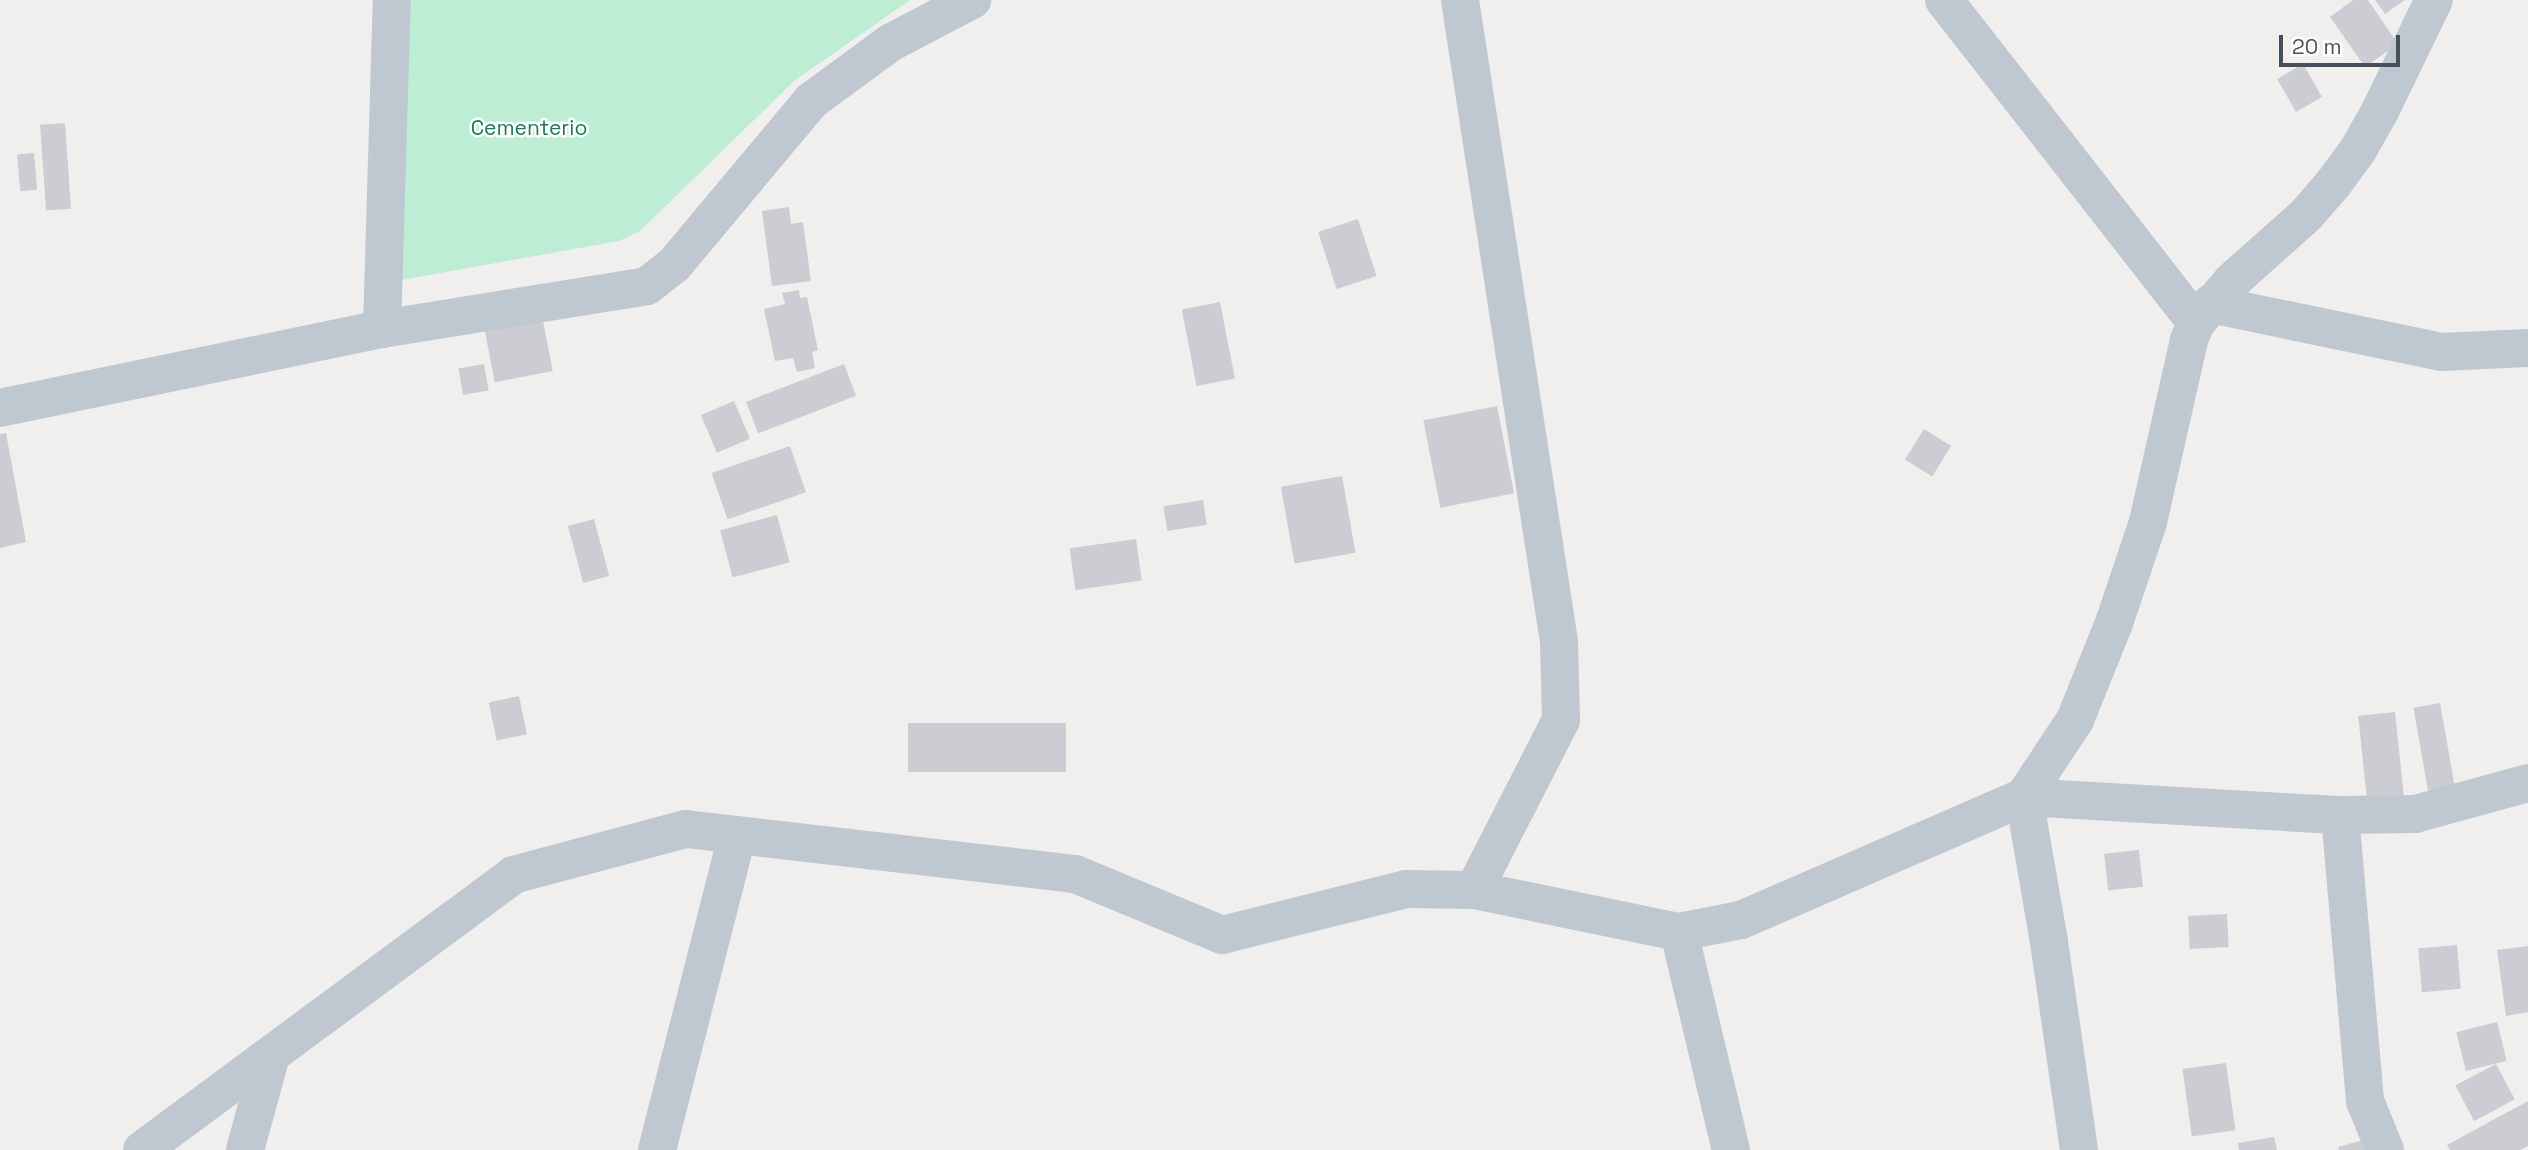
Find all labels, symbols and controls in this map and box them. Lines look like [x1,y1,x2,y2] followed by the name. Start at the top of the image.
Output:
[2283,21,2404,65] scale bar
[2292,33,2342,60] text: 20 m
[471,115,587,141] park label: Cementerio

